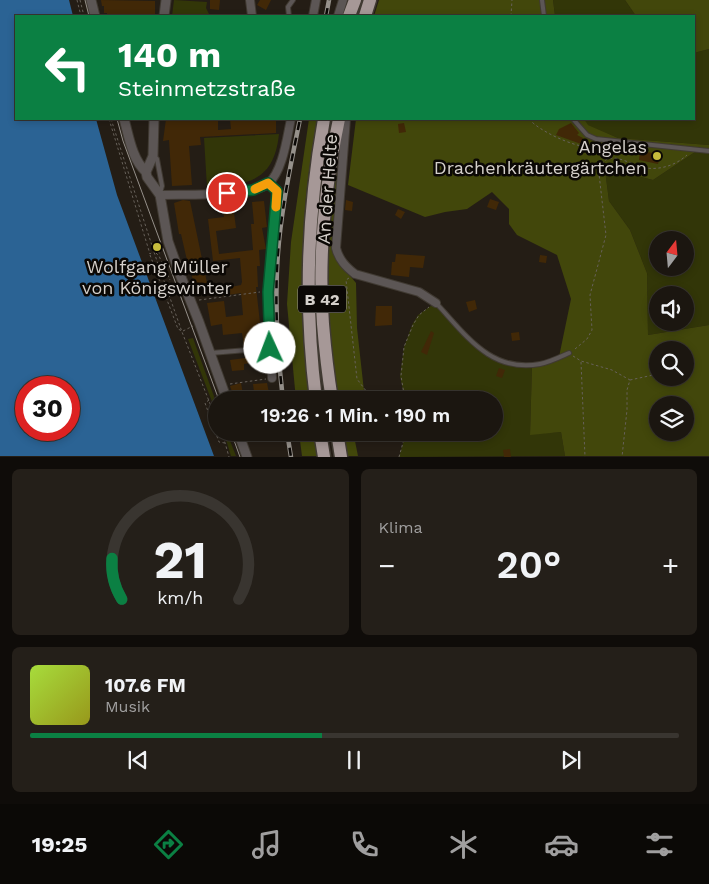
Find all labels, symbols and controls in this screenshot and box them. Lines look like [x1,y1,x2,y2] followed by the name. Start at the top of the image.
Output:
[118,34,221,76] text: 140 m
[35,35,100,100] icon: left
[118,76,296,101] text: Steinmetzstraße
[313,133,341,245] street label: An der Helte
[434,136,647,178] place label: Angelas Drachenkräutergärtchen
[651,150,663,162] marker: Angelas Drachenkräutergärtchen
[206,172,248,214] pin
[213,179,241,207] icon: arrive
[649,231,694,276] north arrow
[649,231,694,441] map controls
[151,241,163,253] marker: Wolfgang Müller von Königswinter
[82,256,232,298] place label: Wolfgang Müller von Königswinter
[298,286,346,312] road number: B 42
[649,286,694,331] button: sound
[243,321,295,373] position arrow
[649,341,694,386] button: search
[15,376,80,441] speed limit sign: 30
[649,396,694,441] button: layers
[261,404,450,427] text: 19:26 · 1 Min. · 190 m
[379,518,422,537] text: Klima
[154,530,207,591] text: 21
[496,543,561,587] text: 20°
[379,549,395,582] text: −
[662,549,679,582] text: +
[157,587,203,608] text: km/h
[105,674,186,697] text: 107.6 FM
[105,697,150,716] text: Musik
[124,746,152,774] icon: previous
[340,746,368,774] icon: pause
[557,746,585,774] icon: next
[151,827,186,862] icon: directions
[249,827,284,862] icon: music
[347,827,382,862] icon: phone
[446,827,481,862] icon: climate
[544,827,579,862] icon: car
[642,827,677,862] icon: filters
[32,832,87,857] text: 19:25

